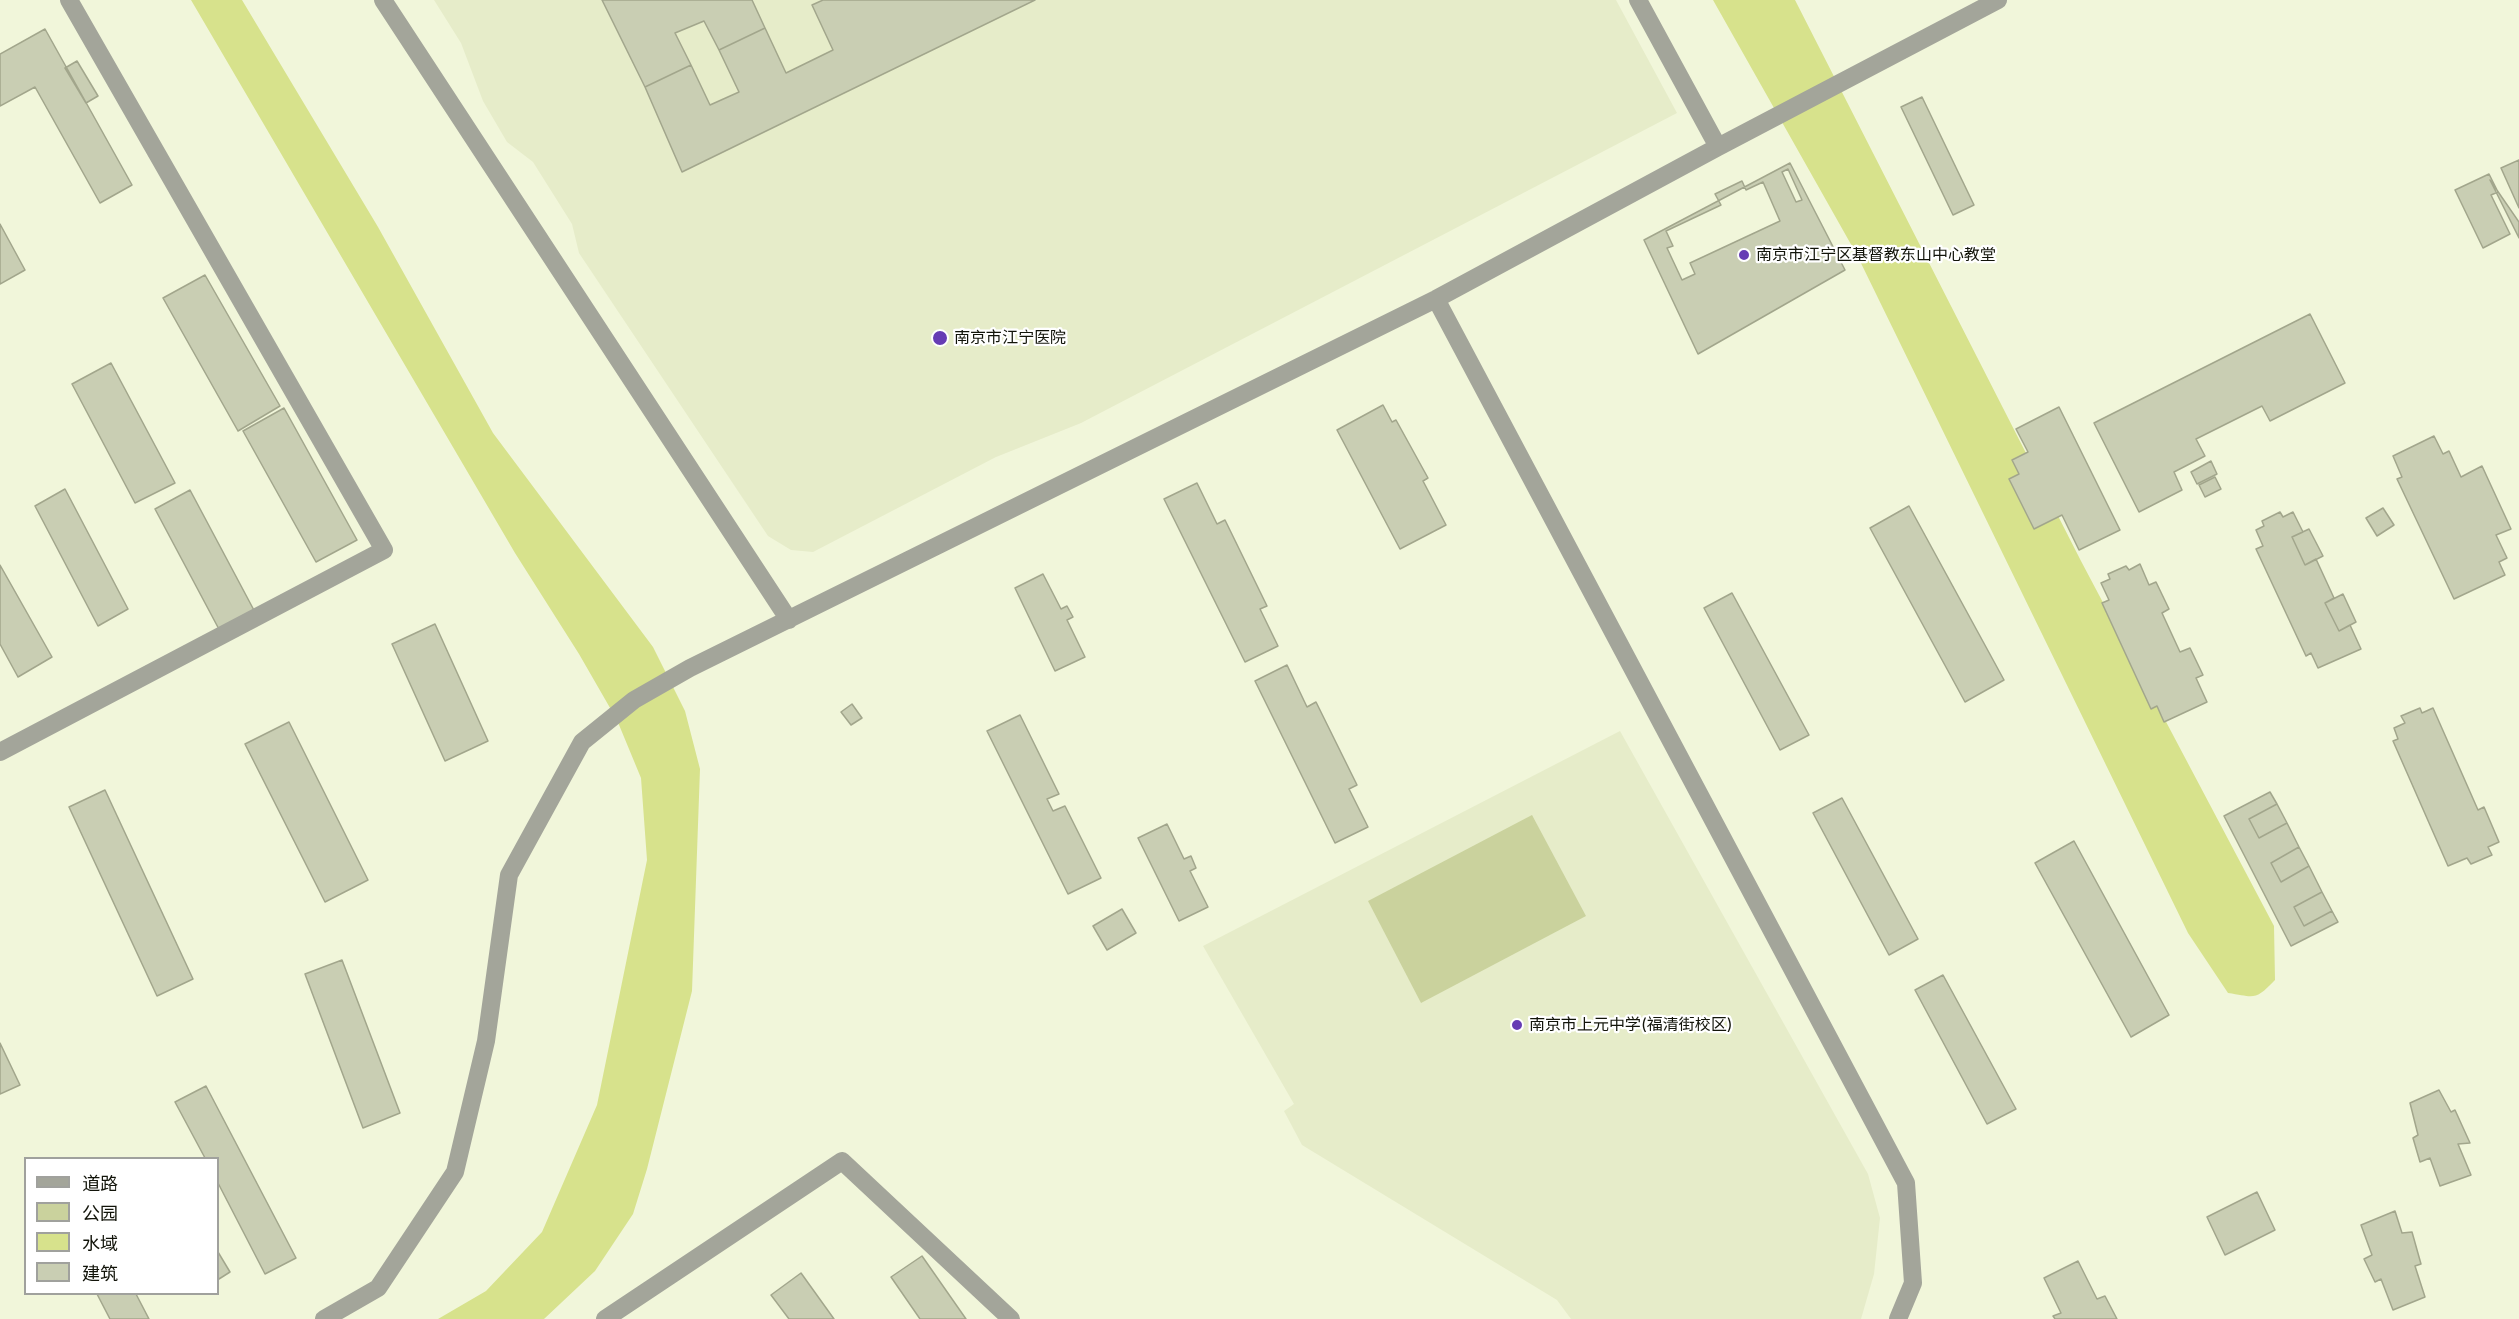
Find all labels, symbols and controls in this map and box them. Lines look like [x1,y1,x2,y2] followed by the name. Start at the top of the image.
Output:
[1756,245,1996,265] place label: 南京市江宁区基督教东山中心教堂
[1737,248,1751,262] marker: 南京市江宁区基督教东山中心教堂
[954,328,1066,348] place label: 南京市江宁医院
[931,329,949,347] marker: 南京市江宁医院
[1529,1015,1733,1035] place label: 南京市上元中学(福清街校区)
[1510,1018,1524,1032] marker: 南京市上元中学(福清街校区)
[24,1157,219,1295] legend
[82,1173,118,1194] text: 道路
[82,1203,118,1224] text: 公园
[82,1233,118,1254] text: 水域
[82,1263,118,1284] text: 建筑

